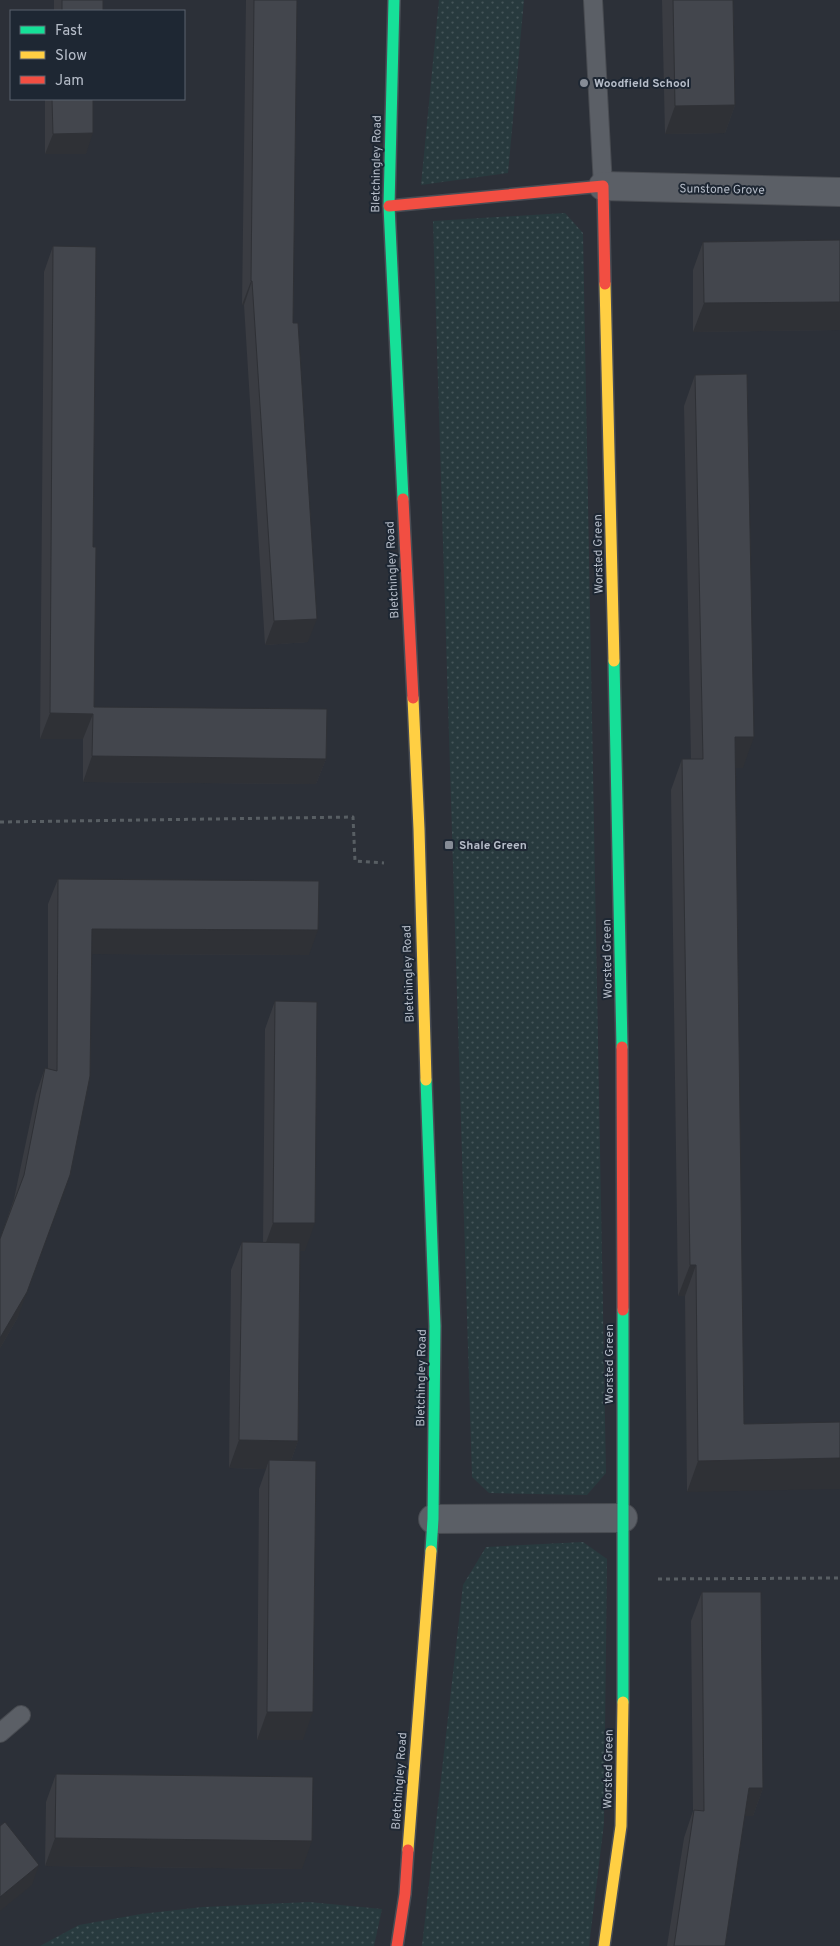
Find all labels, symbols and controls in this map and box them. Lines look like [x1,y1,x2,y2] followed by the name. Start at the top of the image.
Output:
[10,10,185,100] legend
[55,22,83,41] text: Fast
[55,47,87,66] text: Slow
[55,72,84,91] text: Jam
[594,76,690,92] place label: Woodfield School
[578,77,590,89] marker: Woodfield School
[368,115,386,213] street label: Bletchingley Road
[679,181,765,199] street label: Sunstone Grove
[590,514,608,594] street label: Worsted Green
[382,521,404,619] street label: Bletchingley Road
[459,838,527,854] place label: Shale Green
[443,839,455,851] marker: Shale Green
[599,919,617,999] street label: Worsted Green
[399,925,419,1023] street label: Bletchingley Road
[602,1324,618,1404] street label: Worsted Green
[413,1329,431,1427] street label: Bletchingley Road
[600,1729,618,1809] street label: Worsted Green
[389,1732,411,1830] street label: Bletchingley Road

